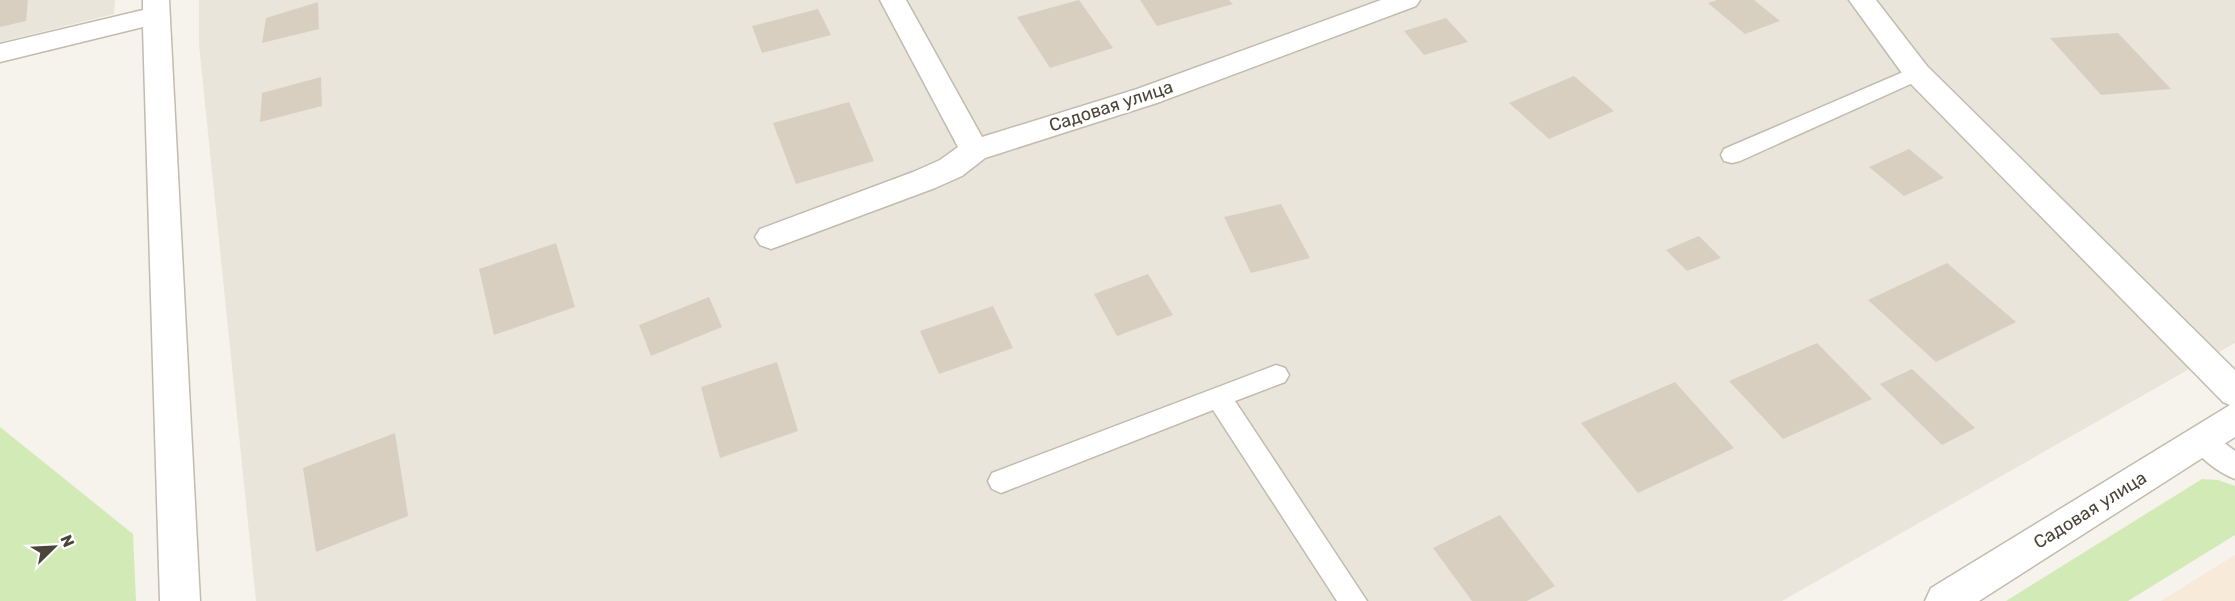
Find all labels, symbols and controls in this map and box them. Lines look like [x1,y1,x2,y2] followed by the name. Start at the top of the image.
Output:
[1046,76,1176,136] street label: Садовая улица
[2029,466,2151,554] street label: Садовая улица
[24,517,84,577] north arrow
[56,532,78,550] text: N

